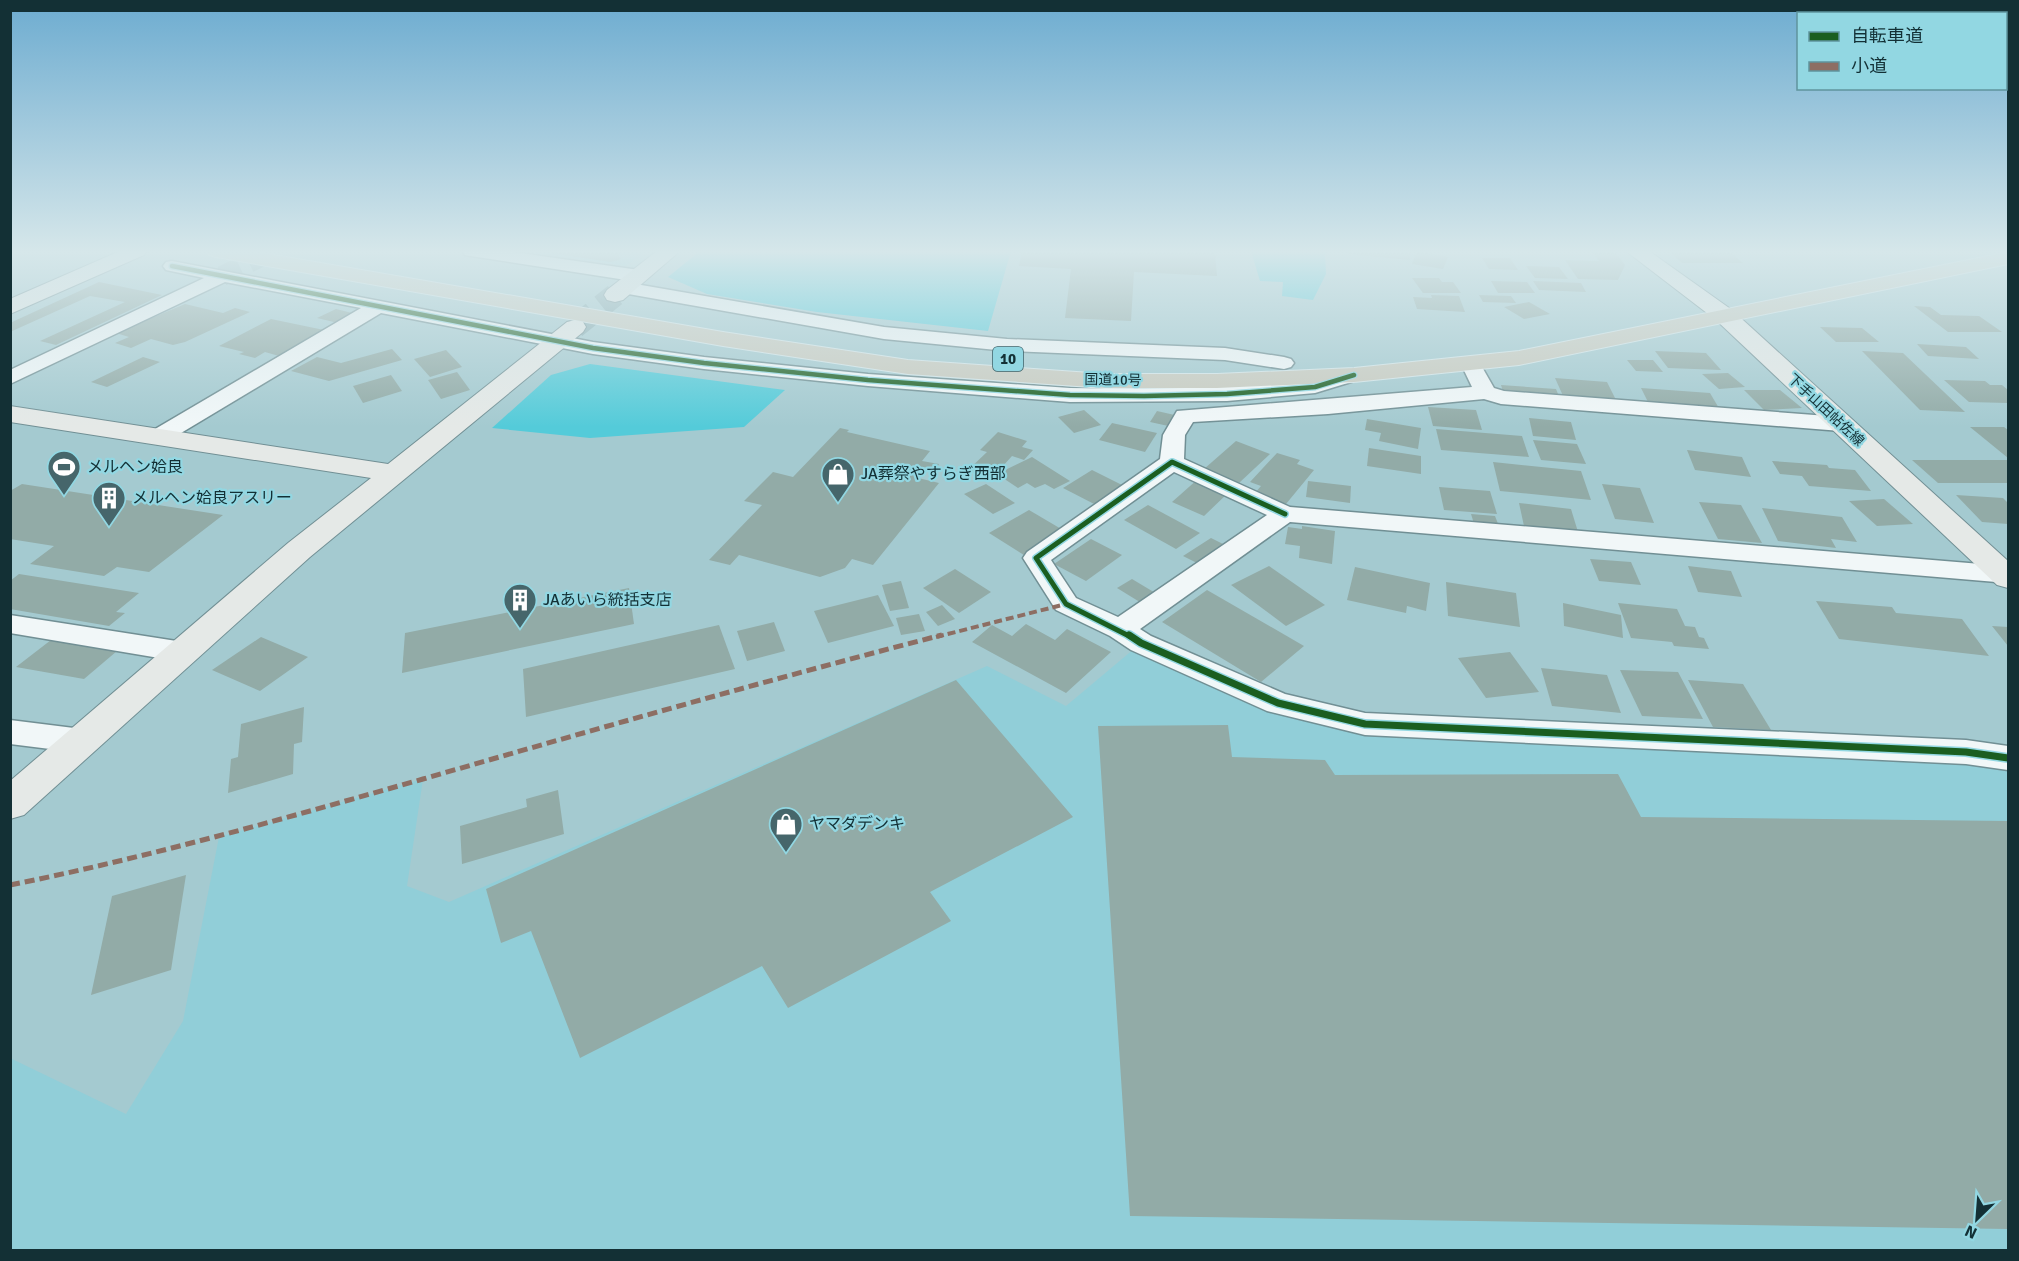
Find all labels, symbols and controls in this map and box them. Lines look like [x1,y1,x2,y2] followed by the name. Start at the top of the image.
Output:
[1797,12,2007,90] legend
[1851,25,1923,47] text: 自転車道
[1851,55,1887,77] text: 小道
[993,347,1023,371] road number: 10
[1784,370,1868,450] street label: 下手山田帖佐線
[1084,371,1142,389] street label: 国道10号
[46,449,82,496] sports icon: メルヘン姶良
[820,456,856,503] shop icon: JA葬祭やすらぎ西部
[87,457,183,477] place label: メルヘン姶良
[861,464,1006,484] place label: JA葬祭やすらぎ西部
[91,480,127,527] building icon: メルヘン姶良アスリー
[132,488,292,508] place label: メルヘン姶良アスリー
[502,582,538,629] building icon: JAあいら統括支店
[543,590,672,610] place label: JAあいら統括支店
[768,806,804,853] shop icon: ヤマダデンキ
[809,814,905,834] place label: ヤマダデンキ
[1947,1189,2007,1249] north arrow
[1962,1220,1980,1243] text: N

